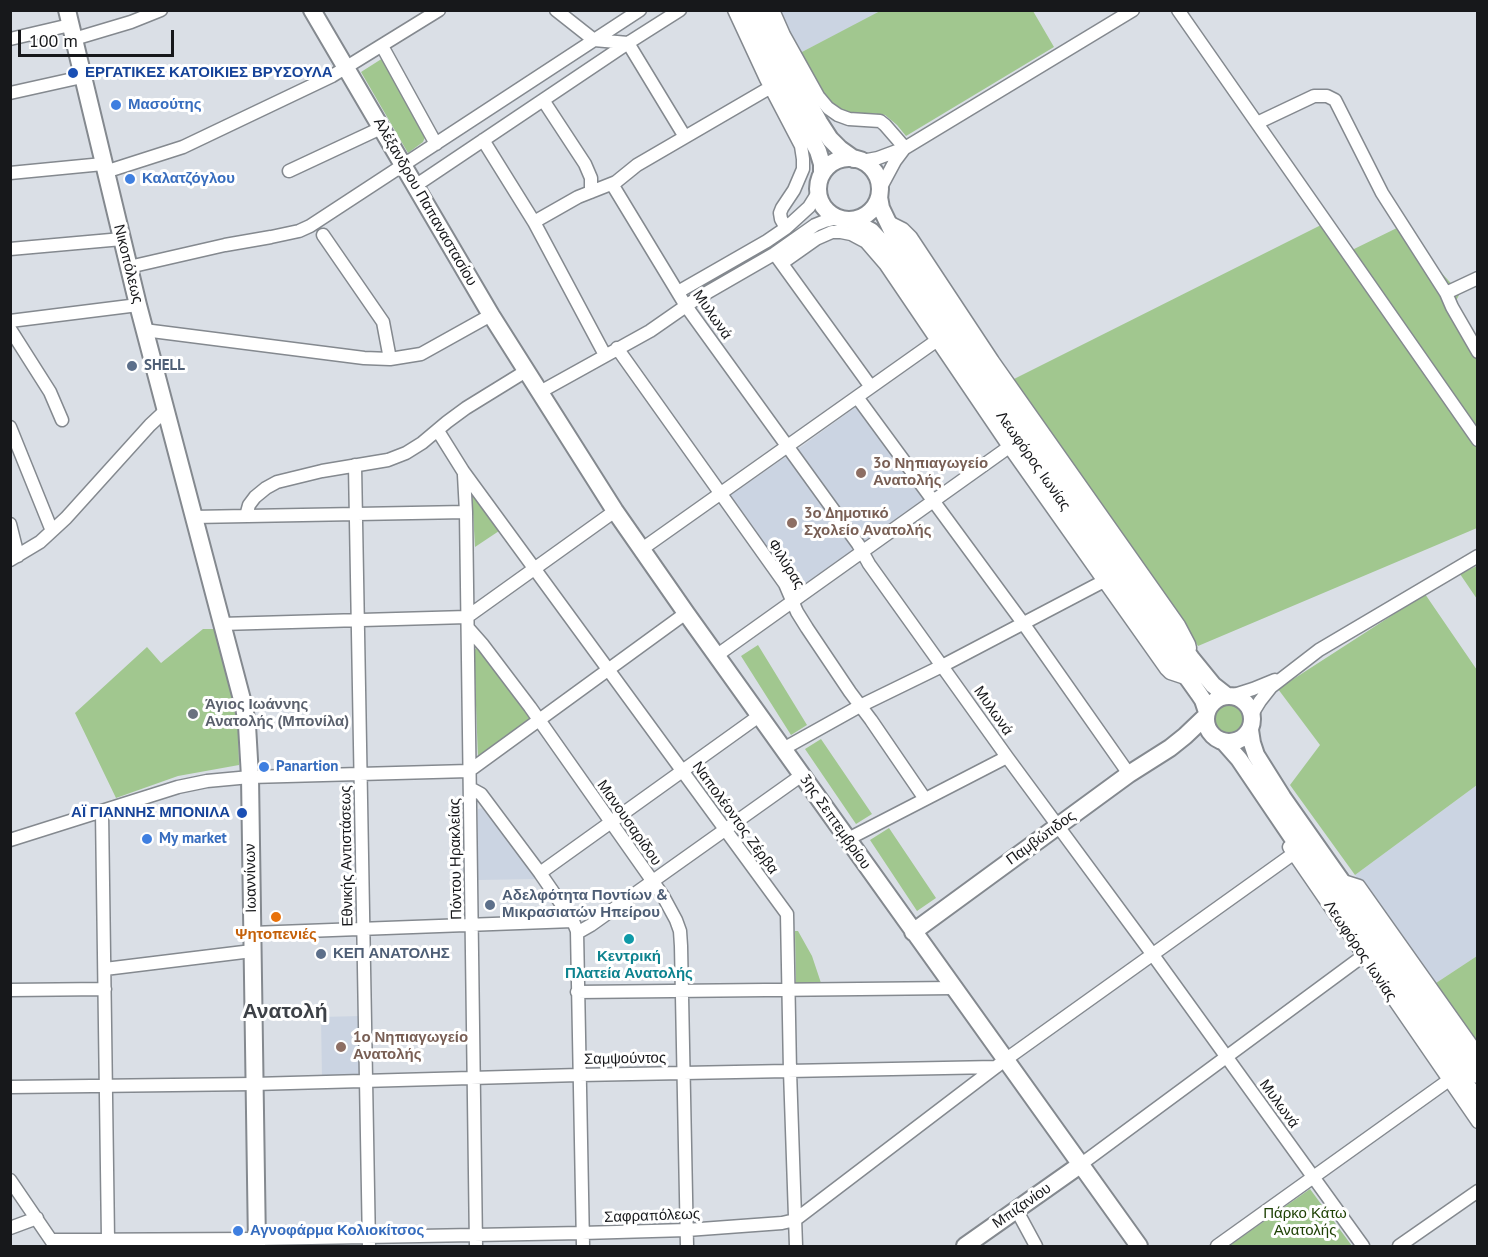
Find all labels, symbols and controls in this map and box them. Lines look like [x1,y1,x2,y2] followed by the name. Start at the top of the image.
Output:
[21,18,177,56] scale bar
[29,29,78,52] text: 100 m
[85,64,332,82] place label: ΕΡΓΑΤΙΚΕΣ ΚΑΤΟΙΚΙΕΣ ΒΡΥΣΟΥΛΑ
[66,66,80,80] marker: ΕΡΓΑΤΙΚΕΣ ΚΑΤΟΙΚΙΕΣ ΒΡΥΣΟΥΛΑ
[128,96,202,114] place label: Μασούτης
[109,98,123,112] marker: Μασούτης
[369,115,481,289] street label: Αλέξανδρου Παπαναστασίου
[142,170,235,188] place label: Καλατζόγλου
[123,172,137,186] marker: Καλατζόγλου
[109,223,147,305] street label: Νικοπόλεως
[689,287,735,343] street label: Μυλωνά
[144,357,185,375] place label: SHELL
[125,359,139,373] marker: SHELL
[992,408,1074,514] street label: Λεωφόρος Ιωνίας
[873,455,988,490] place label: 3ο Νηπιαγωγείο Ανατολής
[854,466,868,480] marker: 3ο Νηπιαγωγείο Ανατολής
[804,505,931,540] place label: 3ο Δημοτικό Σχολείο Ανατολής
[785,516,799,530] marker: 3ο Δημοτικό Σχολείο Ανατολής
[764,536,808,592] street label: Φιλύρας
[970,683,1016,739] street label: Μυλωνά
[205,696,349,731] place label: Άγιος Ιωάννης Ανατολής (Μπονίλα)
[186,707,200,721] marker: Άγιος Ιωάννης Ανατολής (Μπονίλα)
[276,758,338,776] place label: Panartion
[688,758,782,878] street label: Ναπολέοντος Ζέρβα
[257,760,271,774] marker: Panartion
[796,771,874,873] street label: 3ης Σεπτεμβρίου
[593,777,665,869] street label: Μανουσαρίδου
[337,785,357,927] street label: Εθνικής Αντιστάσεως
[446,798,466,920] street label: Πόντου Ηρακλείας
[71,804,230,822] place label: ΑΪ ΓΙΑΝΝΗΣ ΜΠΟΝΙΛΑ
[235,806,249,820] marker: ΑΪ ΓΙΑΝΝΗΣ ΜΠΟΝΙΛΑ
[1003,807,1079,869] street label: Παμβώτιδος
[159,830,227,848] place label: My market
[140,832,154,846] marker: My market
[241,843,261,913] street label: Ιωαννίνων
[502,887,668,922] place label: Αδελφότητα Ποντίων & Μικρασιατών Ηπείρου
[1320,897,1400,1005] street label: Λεωφόρος Ιωνίας
[483,898,497,912] marker: Αδελφότητα Ποντίων & Μικρασιατών Ηπείρου
[269,910,283,924] marker: Ψητοπενιές
[235,926,317,944] place label: Ψητοπενιές
[622,932,636,946] marker: Κεντρική Πλατεία Ανατολής
[333,945,450,963] place label: ΚΕΠ ΑΝΑΤΟΛΗΣ
[314,947,328,961] marker: ΚΕΠ ΑΝΑΤΟΛΗΣ
[565,948,693,983] place label: Κεντρική Πλατεία Ανατολής
[242,999,328,1025] district label: Ανατολή
[353,1029,468,1064] place label: 1ο Νηπιαγωγείο Ανατολής
[334,1040,348,1054] marker: 1ο Νηπιαγωγείο Ανατολής
[584,1049,666,1069] street label: Σαμψούντος
[1255,1076,1303,1132] street label: Μυλωνά
[989,1179,1055,1233] street label: Μπιζανίου
[604,1205,700,1227] street label: Σαφραπόλεως
[1263,1205,1347,1240] park label: Πάρκο Κάτω Ανατολής
[250,1222,424,1240] place label: Αγνοφάρμα Κολιοκίτσος
[231,1224,245,1238] marker: Αγνοφάρμα Κολιοκίτσος

